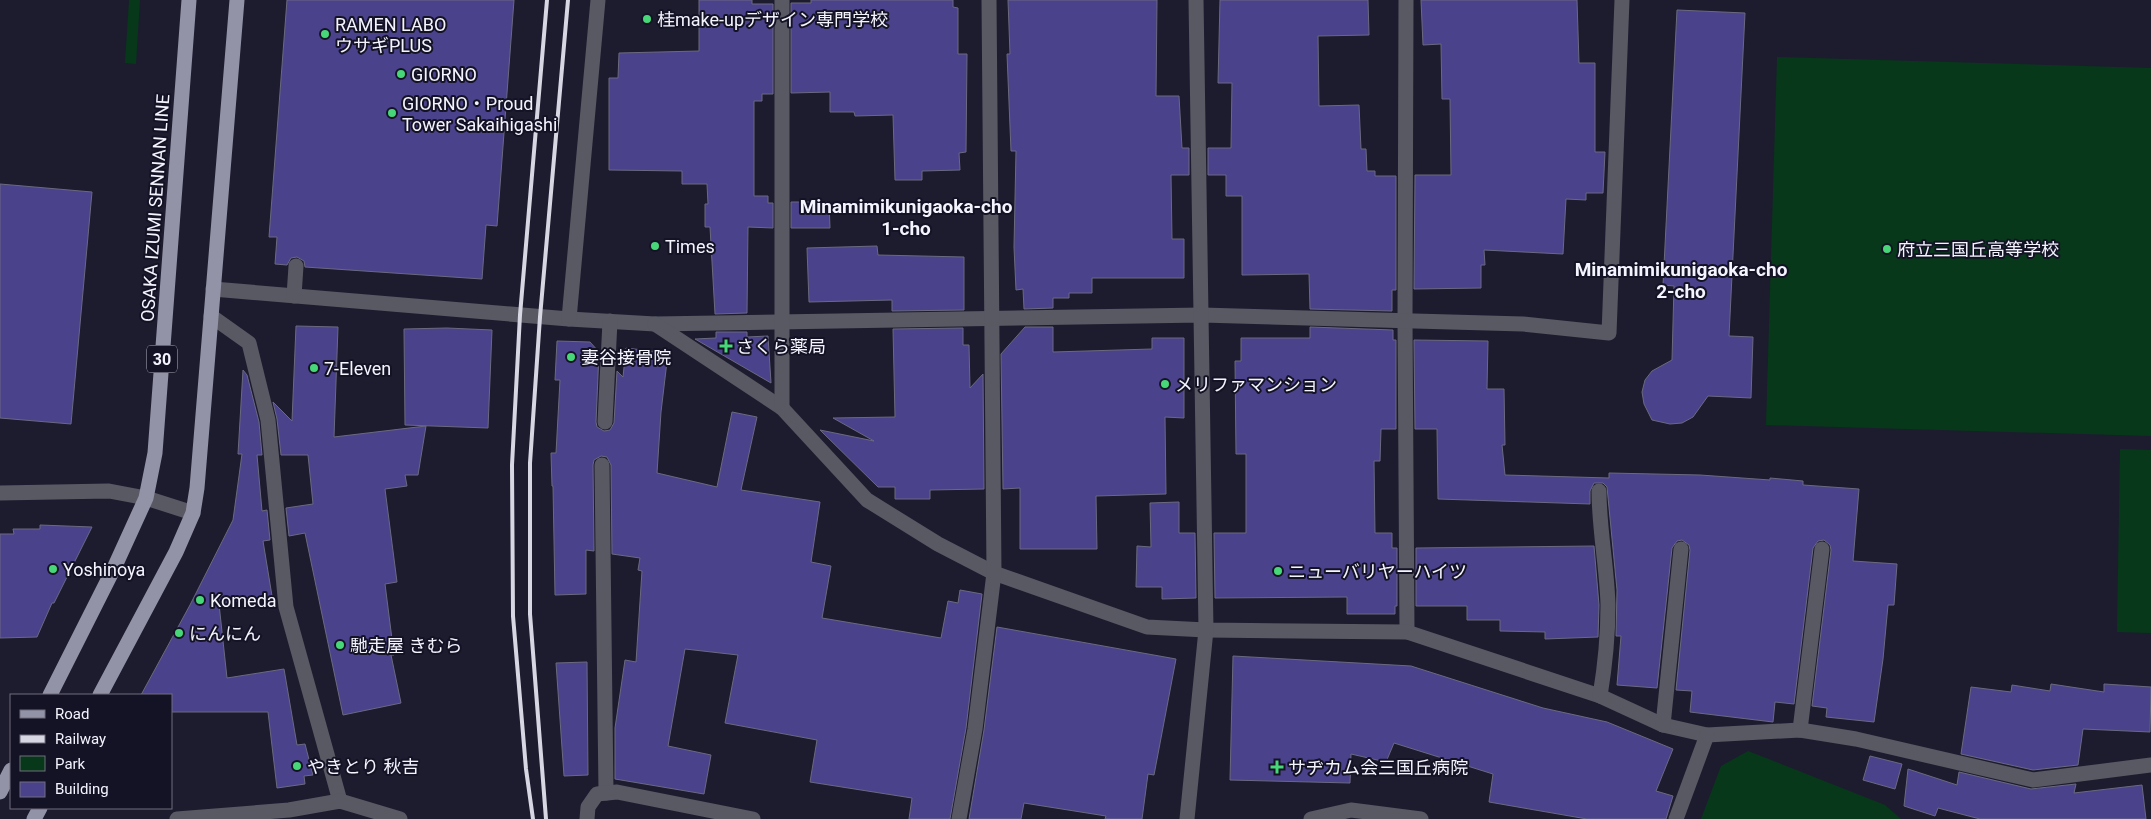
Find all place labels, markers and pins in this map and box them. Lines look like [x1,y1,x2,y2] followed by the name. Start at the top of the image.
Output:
[657,9,888,30] place label: 桂make-upデザイン専門学校
[641,13,653,25] marker: 桂make-upデザイン専門学校
[335,14,446,56] place label: RAMEN LABO ウサギPLUS
[319,28,331,40] marker: RAMEN LABO ウサギPLUS
[411,64,477,85] place label: GIORNO
[395,68,407,80] marker: GIORNO
[402,93,557,135] place label: GIORNO・Proud Tower Sakaihigashi
[386,107,398,119] marker: GIORNO・Proud Tower Sakaihigashi
[665,236,715,257] place label: Times
[1897,239,2059,260] place label: 府立三国丘高等学校
[649,240,661,252] marker: Times
[1881,243,1893,255] marker: 府立三国丘高等学校
[736,336,826,357] place label: さくら薬局
[720,340,732,352] marker: さくら薬局
[581,347,671,368] place label: 妻谷接骨院
[565,351,577,363] marker: 妻谷接骨院
[324,358,391,379] place label: 7-Eleven
[308,362,320,374] marker: 7-Eleven
[1175,374,1337,395] place label: メリファマンション
[1159,378,1171,390] marker: メリファマンション
[63,559,145,580] place label: Yoshinoya
[1288,561,1467,582] place label: ニューバリヤーハイツ
[47,563,59,575] marker: Yoshinoya
[1272,565,1284,577] marker: ニューバリヤーハイツ
[210,590,277,611] place label: Komeda
[194,594,206,606] marker: Komeda
[189,623,261,644] place label: にんにん
[173,627,185,639] marker: にんにん
[350,635,462,656] place label: 馳走屋 きむら
[334,639,346,651] marker: 馳走屋 きむら
[307,756,419,777] place label: やきとり 秋吉
[1288,757,1468,778] place label: サヂカム会三国丘病院
[291,760,303,772] marker: やきとり 秋吉
[1270,760,1284,774] marker: サヂカム会三国丘病院

